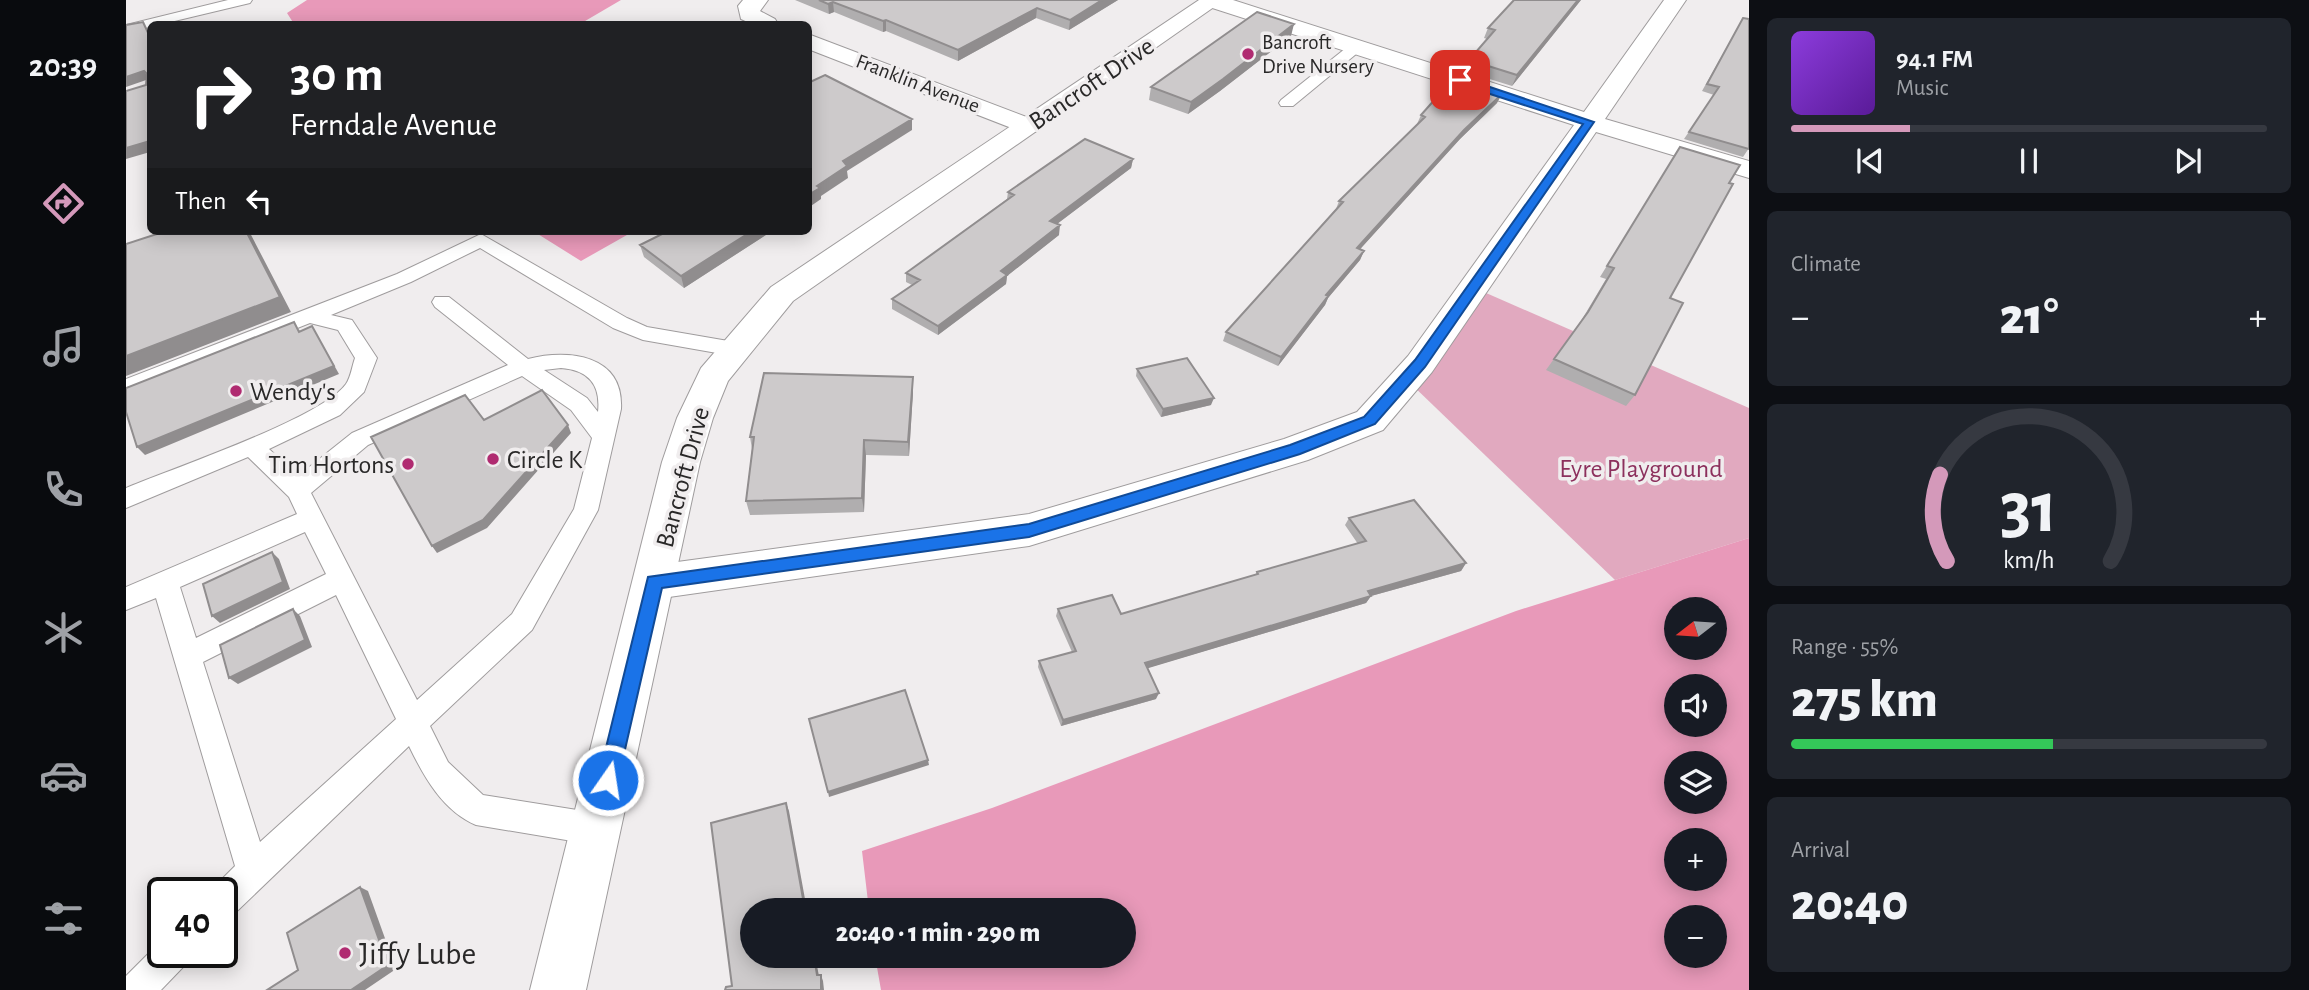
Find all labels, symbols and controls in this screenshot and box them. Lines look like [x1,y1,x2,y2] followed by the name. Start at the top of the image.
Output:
[1262,32,1374,77] place label: Bancroft Drive Nursery
[1024,33,1159,135] street label: Bancroft Drive
[1240,46,1256,62] marker: Bancroft Drive Nursery
[1896,46,1973,72] text: 94.1 FM
[175,49,266,140] icon: right
[29,50,97,82] text: 20:39
[853,50,983,117] street label: Franklin Avenue
[1430,50,1490,110] pin
[290,51,384,100] text: 30 m
[1441,61,1479,99] icon: arrive
[1896,77,1948,100] text: Music
[290,109,497,141] text: Ferndale Avenue
[1851,142,1889,180] icon: previous
[2010,142,2048,180] icon: pause
[2169,142,2207,180] icon: next
[39,179,88,228] icon: directions
[240,182,278,220] icon: left
[175,188,226,214] text: Then
[1791,253,1861,276] text: Climate
[1999,291,2059,343] text: 21°
[1791,299,1809,337] text: −
[2249,299,2267,337] text: +
[39,322,88,371] icon: music
[250,379,336,405] place label: Wendy's
[228,383,244,399] marker: Wendy's
[652,404,714,550] street label: Bancroft Drive
[507,447,583,473] place label: Circle K
[485,451,501,467] marker: Circle K
[268,452,394,478] place label: Tim Hortons
[400,456,416,472] marker: Tim Hortons
[1559,456,1723,482] park label: Eyre Playground
[39,465,88,514] icon: phone
[2000,473,2058,546] text: 31
[2003,548,2055,573] text: km/h
[1664,597,1727,660] north arrow
[1664,597,1727,968] map controls
[39,608,88,657] icon: climate
[1791,636,1898,659] text: Range · 55%
[1664,674,1727,737] button: sound
[1791,674,1938,726] text: 275 km
[571,743,645,817] position arrow
[39,751,88,800] icon: car
[1664,751,1727,814] button: layers
[1664,828,1727,891] button: +
[1791,839,1850,862] text: Arrival
[147,877,238,968] speed limit sign: 40
[1791,877,1908,929] text: 20:40
[39,894,88,943] icon: filters
[1664,905,1727,968] button: −
[836,920,1040,946] text: 20:40 · 1 min · 290 m
[359,938,476,970] place label: Jiffy Lube
[337,945,353,961] marker: Jiffy Lube

